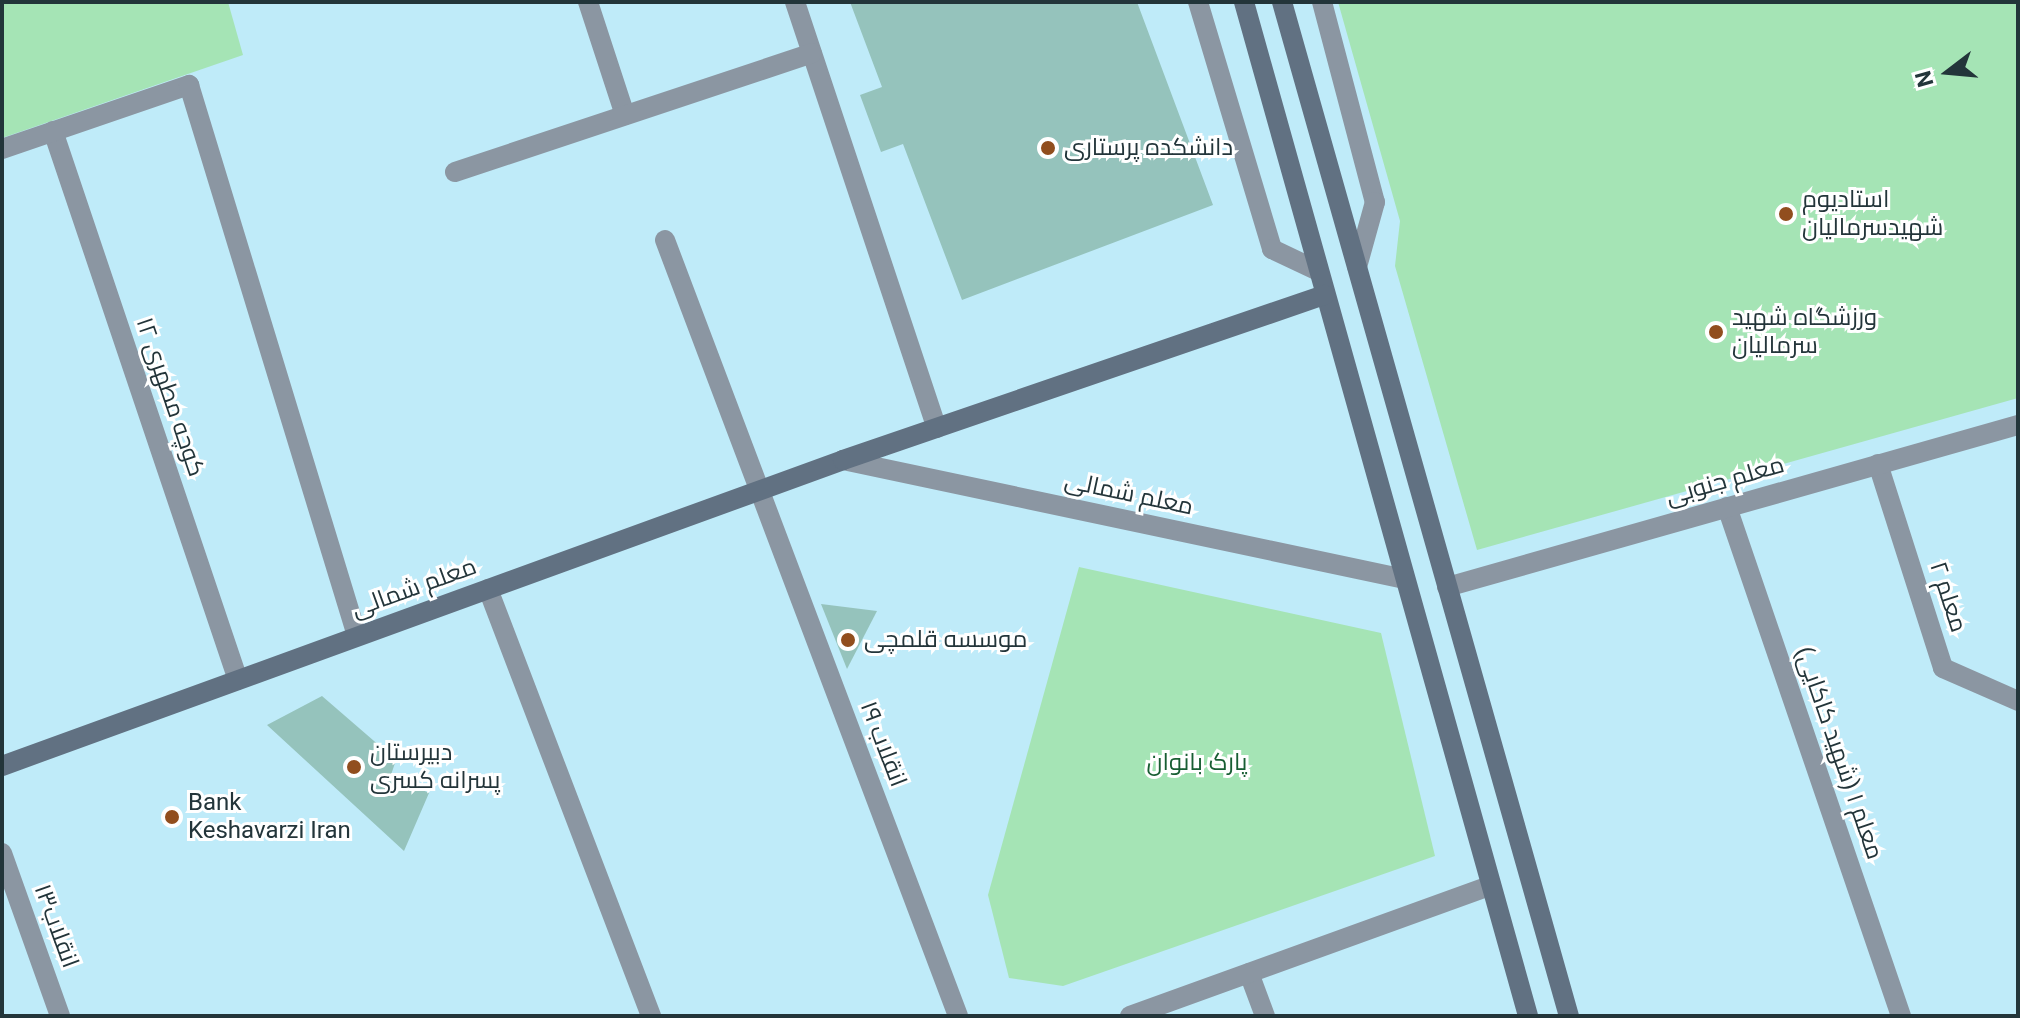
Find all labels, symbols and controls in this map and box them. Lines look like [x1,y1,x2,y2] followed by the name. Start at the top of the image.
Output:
[1908,32,1988,112] north arrow
[1910,68,1939,90] text: N
[1064,134,1233,162] place label: دانشکده پرستاری
[1039,139,1057,157] marker: دانشکده پرستاری
[1802,186,1943,242] place label: استادیوم شهیدسرمالیان
[1777,205,1795,223] marker: استادیوم شهیدسرمالیان
[1732,304,1877,360] place label: ورزشگاه شهید سرمالیان
[129,314,211,480] street label: کوچه مطهری ۱۲
[1707,323,1725,341] marker: ورزشگاه شهید سرمالیان
[1663,450,1787,512] street label: معلم جنوبی
[1062,466,1196,522] street label: معلم شمالی
[348,552,480,624] street label: معلم شمالی
[1923,558,1973,636] street label: معلم ۲
[864,626,1027,654] place label: موسسه قلمچی
[839,631,857,649] marker: موسسه قلمچی
[1789,643,1889,863] street label: معلم ۱ (شهید کاکایی)
[854,697,912,791] street label: انقلاب ۱۹
[370,739,500,795] place label: دبیرستان پسرانه کسری
[1147,749,1247,777] park label: پارک بانوان
[345,758,363,776] marker: دبیرستان پسرانه کسری
[188,789,351,845] place label: Bank Keshavarzi Iran
[163,808,181,826] marker: Bank Keshavarzi Iran
[28,880,84,972] street label: انقلاب۱۳

